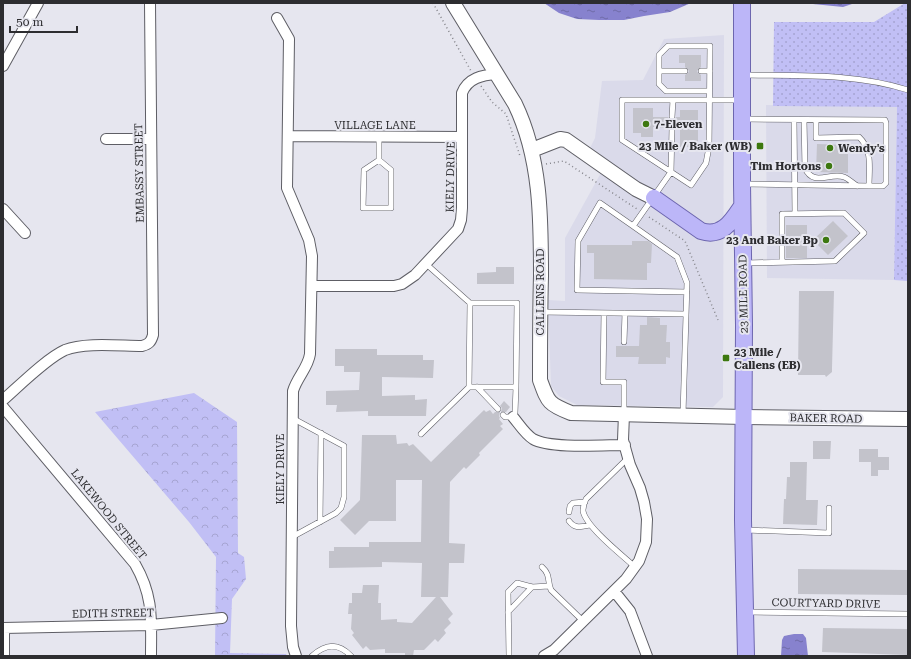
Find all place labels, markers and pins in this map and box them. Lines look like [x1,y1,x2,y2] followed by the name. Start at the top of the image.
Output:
[654,118,703,131] place label: 7-Eleven
[641,119,651,129] marker: 7-Eleven
[639,140,752,153] place label: 23 Mile / Baker (WB)
[755,141,765,151] marker: 23 Mile / Baker (WB)
[838,142,885,155] place label: Wendy's
[825,143,835,153] marker: Wendy's
[750,160,821,173] place label: Tim Hortons
[824,161,834,171] marker: Tim Hortons
[726,234,819,247] place label: 23 And Baker Bp
[821,235,831,245] marker: 23 And Baker Bp
[734,346,800,372] place label: 23 Mile / Callens (EB)
[721,353,731,363] marker: 23 Mile / Callens (EB)

